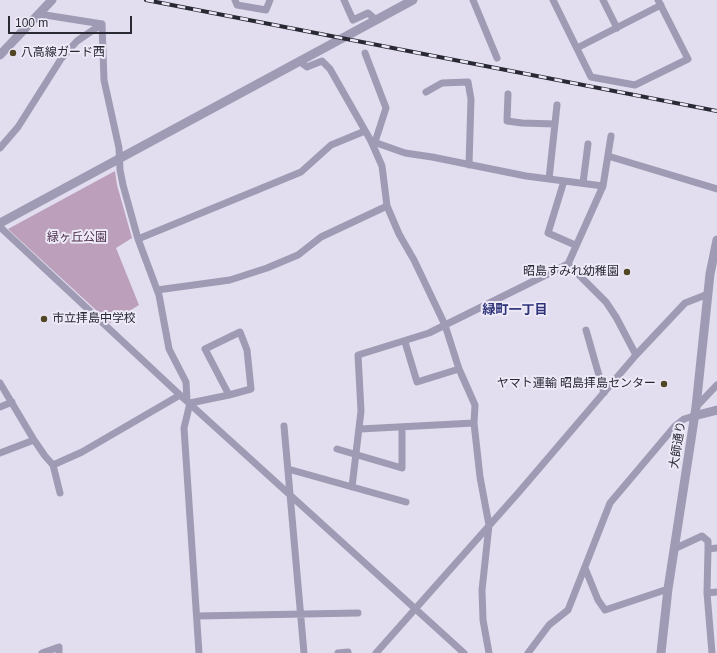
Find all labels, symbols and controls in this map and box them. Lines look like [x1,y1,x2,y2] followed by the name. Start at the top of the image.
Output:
[10,8,134,34] scale bar
[15,16,48,30] text: 100 m
[21,46,105,60] place label: 八高線ガード西
[8,48,18,58] marker: 八高線ガード西
[47,231,107,245] park label: 緑ヶ丘公園
[523,265,619,279] place label: 昭島すみれ幼稚園
[622,267,632,277] marker: 昭島すみれ幼稚園
[483,302,547,318] district label: 緑町一丁目
[52,312,136,326] place label: 市立拝島中学校
[39,314,49,324] marker: 市立拝島中学校
[497,377,656,391] place label: ヤマト運輸 昭島拝島センター
[659,379,669,389] marker: ヤマト運輸 昭島拝島センター
[667,420,689,470] street label: 大師通り

